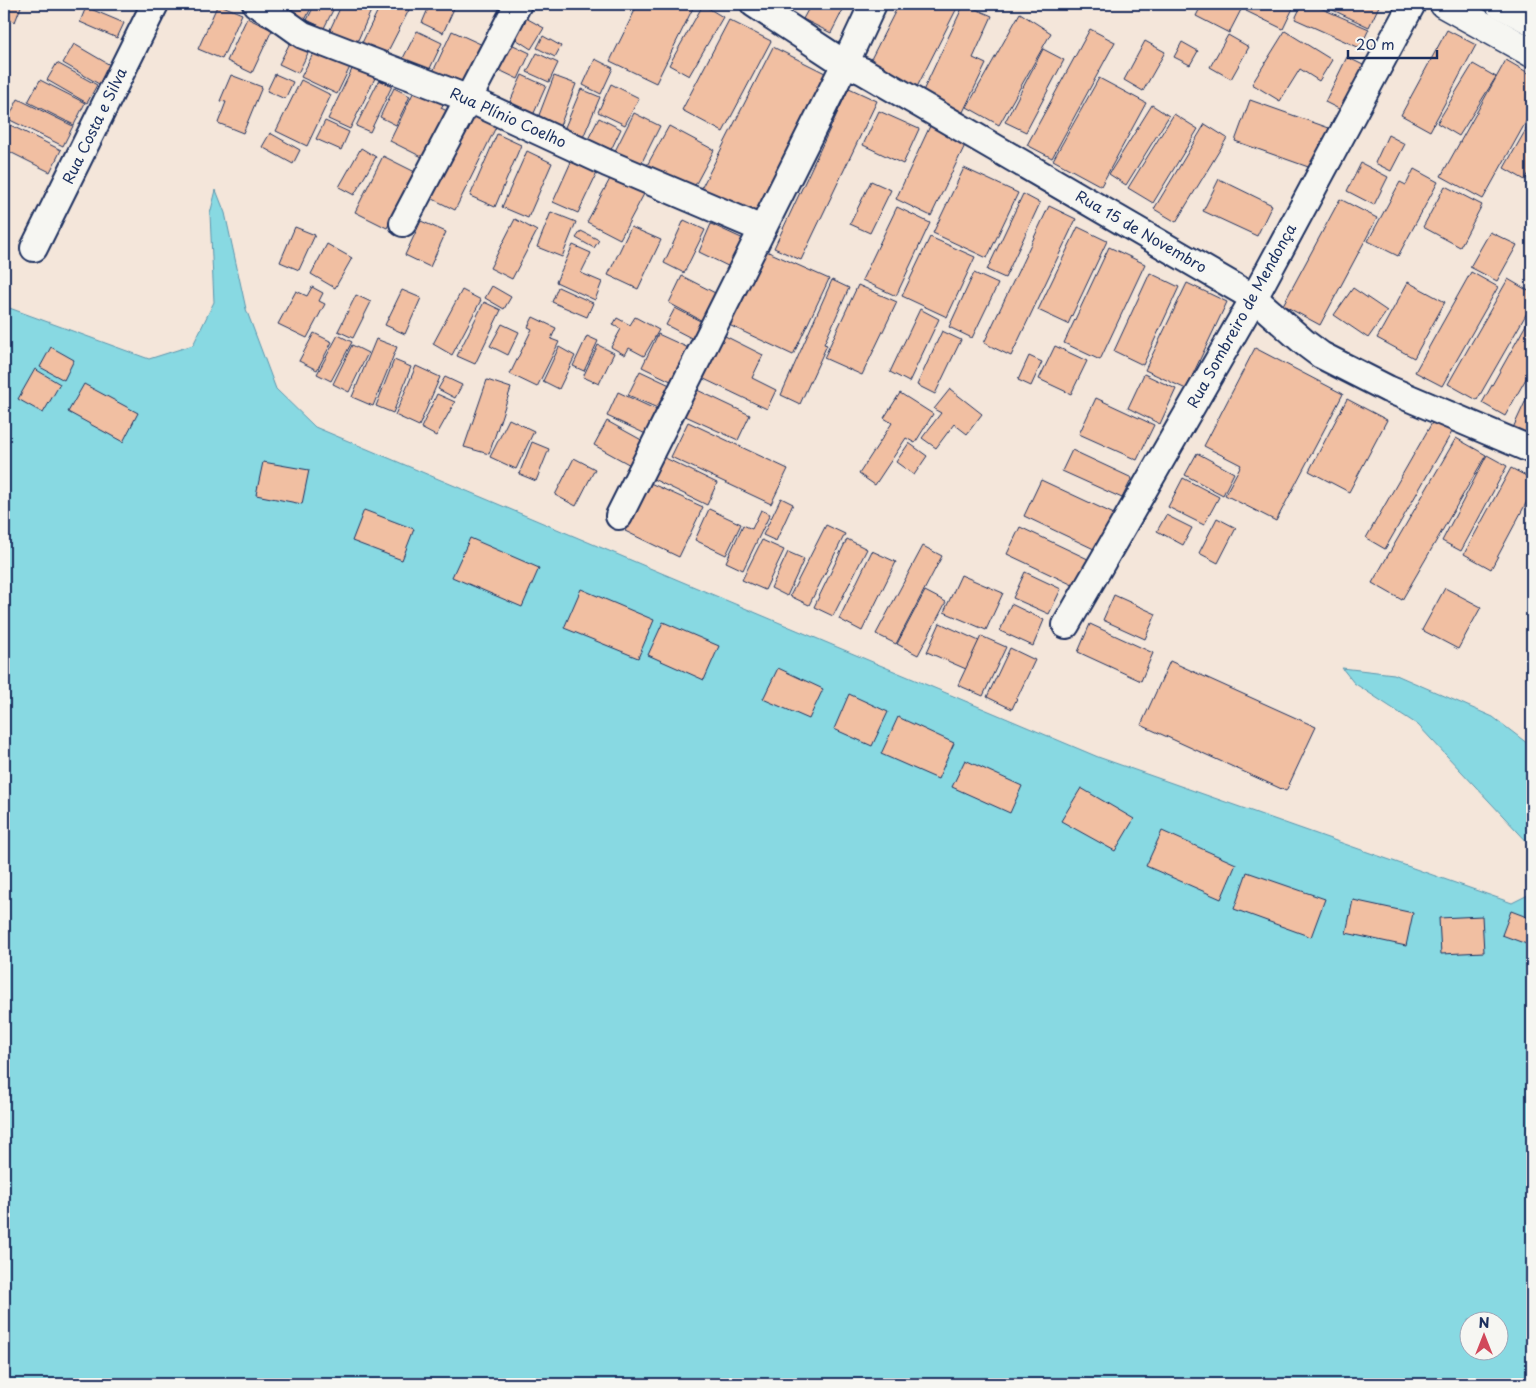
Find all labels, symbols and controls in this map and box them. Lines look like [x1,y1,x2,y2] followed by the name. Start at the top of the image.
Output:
[1348,28,1437,60] scale bar
[1356,32,1395,55] text: 20 m
[55,62,132,188] street label: Rua Costa e Silva
[447,81,571,153] street label: Rua Plínio Coelho
[1072,184,1212,278] street label: Rua 15 de Novembro
[1180,218,1301,412] street label: Rua Sombreiro de Mendonça
[1458,1310,1508,1360] north arrow
[1478,1312,1490,1333] text: N

